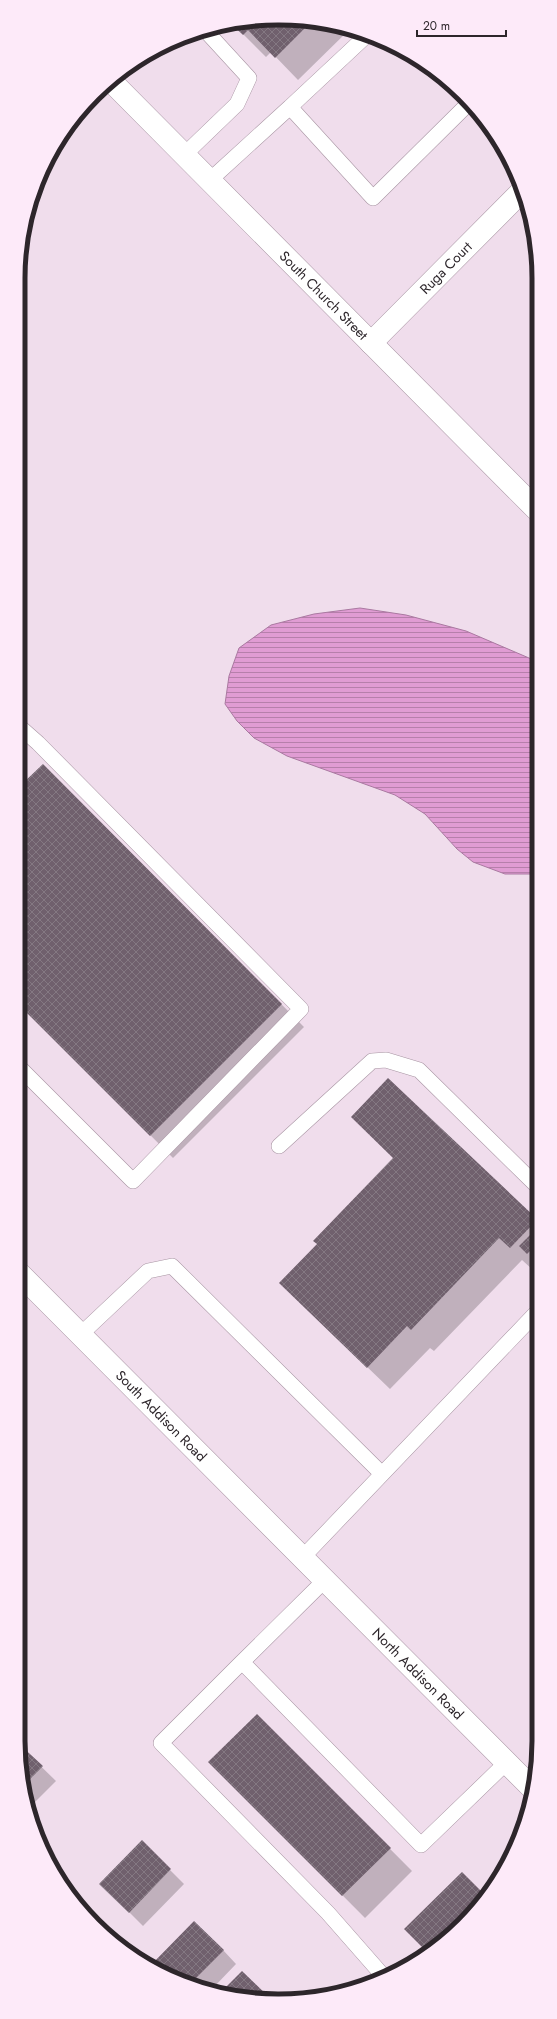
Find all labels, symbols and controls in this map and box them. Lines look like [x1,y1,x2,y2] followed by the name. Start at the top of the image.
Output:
[417,12,506,38] scale bar
[423,17,450,35] text: 20 m
[415,237,477,299] street label: Ruga Court
[275,246,373,345] street label: South Church Street
[111,1366,211,1466] street label: South Addison Road
[368,1623,468,1724] street label: North Addison Road

